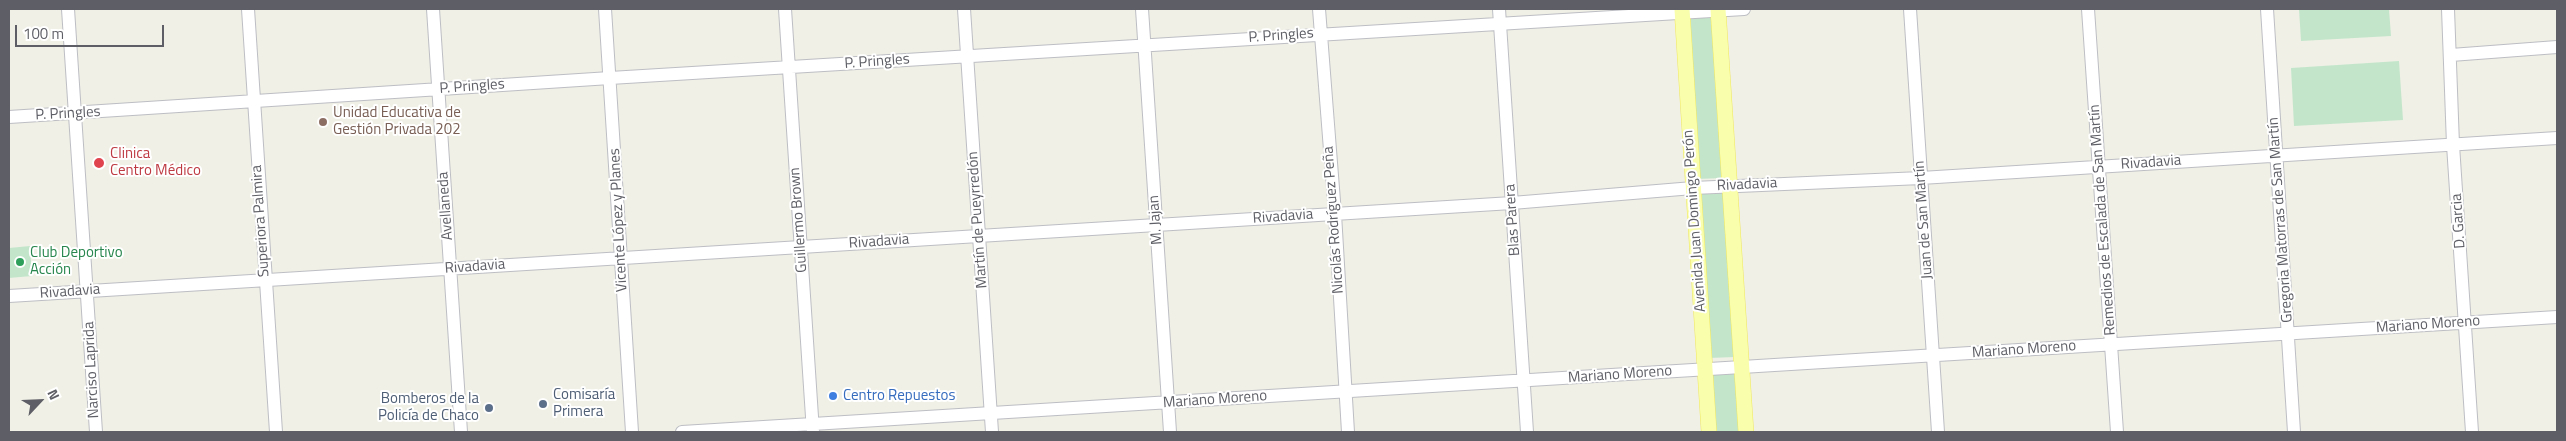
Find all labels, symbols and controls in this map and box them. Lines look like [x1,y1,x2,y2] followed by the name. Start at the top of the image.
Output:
[18,15,166,47] scale bar
[23,22,64,45] text: 100 m
[1248,25,1314,47] street label: P. Pringles
[844,51,910,73] street label: P. Pringles
[439,76,505,98] street label: P. Pringles
[35,103,101,125] street label: P. Pringles
[333,104,461,139] place label: Unidad Educativa de Gestión Privada 202
[2086,104,2120,336] street label: Remedios de Escalada de San Martín
[317,116,329,128] marker: Unidad Educativa de Gestión Privada 202
[2265,117,2297,323] street label: Gregoria Matorras de San Martín
[1680,129,1710,313] street label: Avenida Juan Domingo Perón
[110,145,201,180] place label: Clinica Centro Médico
[1320,146,1348,294] street label: Nicolás Rodríguez Peña
[606,148,632,292] street label: Vicente López y Planes
[964,151,992,289] street label: Martín de Pueyrredón
[2120,152,2182,174] street label: Rivadavia
[92,156,106,170] marker: Clinica Centro Médico
[1911,160,1937,280] street label: Juan de San Martín
[248,164,274,278] street label: Superiora Palmira
[786,167,812,273] street label: Guillermo Brown
[435,171,457,241] street label: Avellaneda
[1716,174,1778,196] street label: Rivadavia
[1502,183,1524,257] street label: Blas Parera
[2448,193,2470,249] street label: D. Garcia
[1145,195,1167,245] street label: M. Jajan
[1252,206,1314,228] street label: Rivadavia
[848,231,910,253] street label: Rivadavia
[30,244,123,279] place label: Club Deportivo Acción
[14,256,26,268] marker: Club Deportivo Acción
[444,256,506,278] street label: Rivadavia
[39,281,101,303] street label: Rivadavia
[2375,312,2481,338] street label: Mariano Moreno
[80,321,104,419] street label: Narciso Laprida
[1971,337,2077,363] street label: Mariano Moreno
[1567,362,1673,388] street label: Mariano Moreno
[15,376,65,426] north arrow
[42,386,66,403] text: N
[553,386,615,421] place label: Comisaría Primera
[843,387,955,405] place label: Centro Repuestos
[1162,387,1268,413] street label: Mariano Moreno
[378,390,479,425] place label: Bomberos de la Policía de Chaco
[827,390,839,402] marker: Centro Repuestos
[537,398,549,410] marker: Comisaría Primera
[483,402,495,414] marker: Bomberos de la Policía de Chaco

